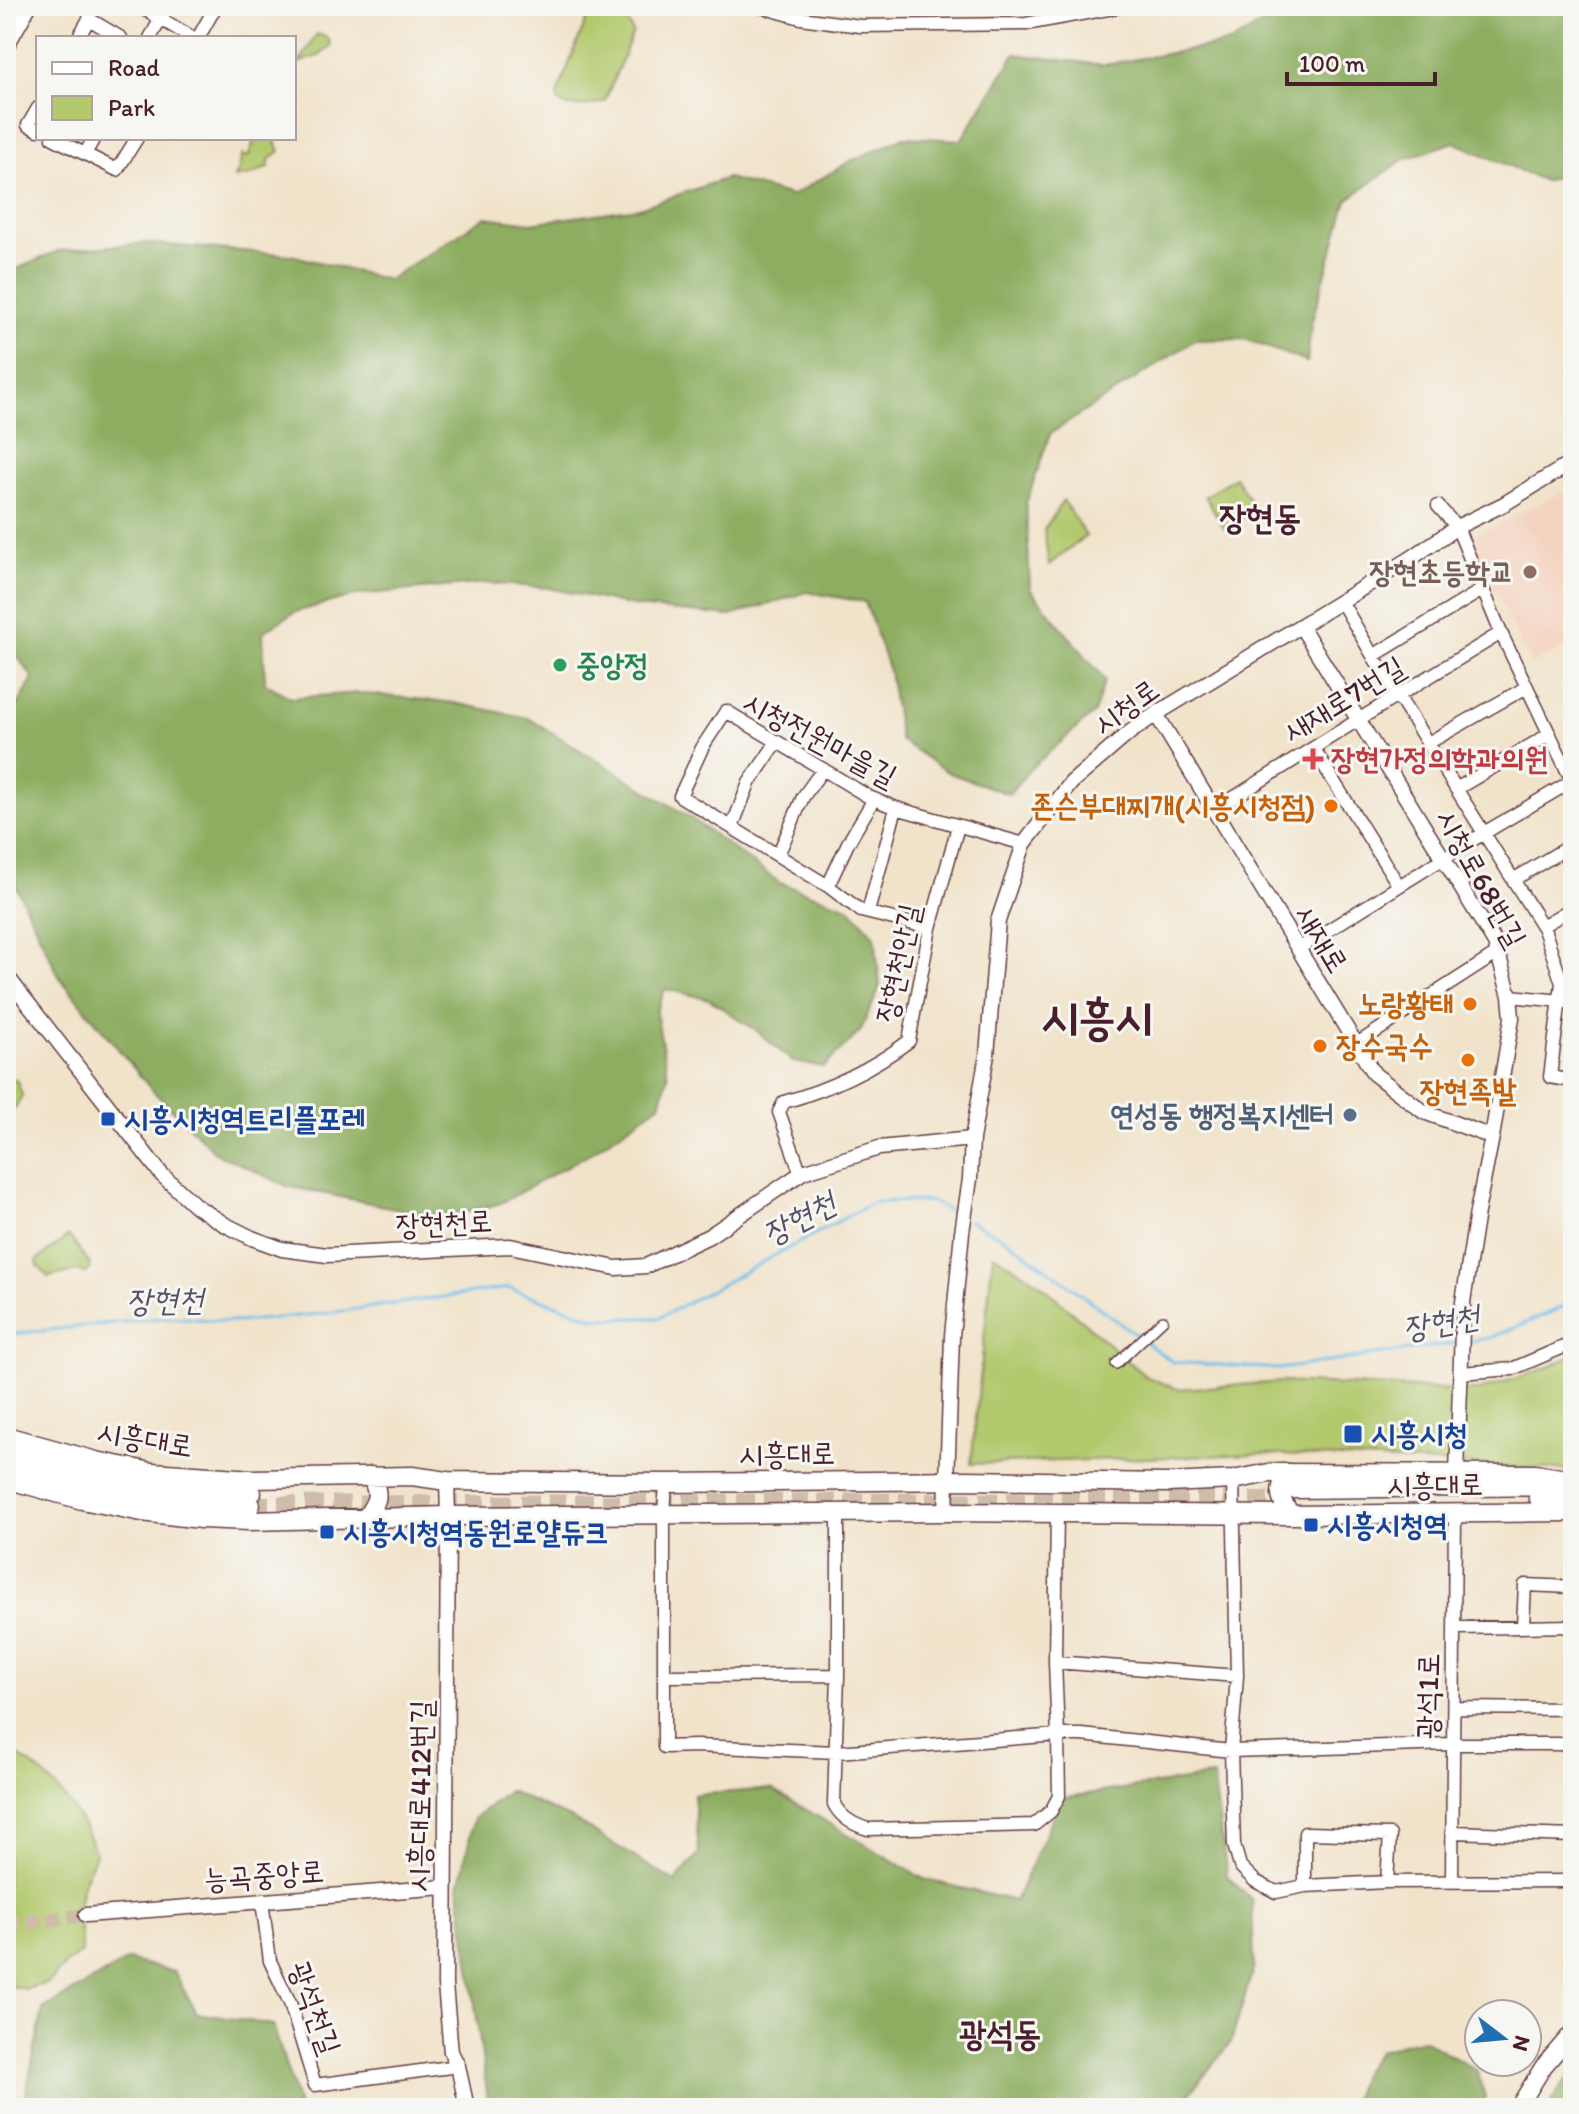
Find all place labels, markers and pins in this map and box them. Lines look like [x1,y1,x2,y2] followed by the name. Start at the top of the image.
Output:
[1369,553,1514,590] place label: 장현초등학교
[1521,563,1539,581] marker: 장현초등학교
[576,646,648,683] place label: 중앙정
[551,656,569,674] marker: 중앙정
[1331,740,1548,777] place label: 장현가정의학과의원
[1302,748,1324,770] marker: 장현가정의학과의원
[1030,787,1315,824] place label: 존슨부대찌개(시흥시청점)
[1322,797,1340,815] marker: 존슨부대찌개(시흥시청점)
[1357,985,1454,1022] place label: 노랑황태
[1461,995,1479,1013] marker: 노랑황태
[1336,1027,1433,1064] place label: 장수국수
[1311,1037,1329,1055] marker: 장수국수
[1459,1051,1477,1069] marker: 장현족발
[1420,1072,1517,1109] place label: 장현족발
[1110,1096,1334,1133] place label: 연성동 행정복지센터
[124,1100,365,1137] place label: 시흥시청역트리플포레
[1341,1106,1359,1124] marker: 연성동 행정복지센터
[99,1110,117,1128] marker: 시흥시청역트리플포레
[1371,1415,1468,1452] place label: 시흥시청
[1342,1423,1364,1445] marker: 시흥시청
[1327,1506,1448,1543] place label: 시흥시청역
[343,1513,609,1550] place label: 시흥시청역동원로얄듀크
[1302,1516,1320,1534] marker: 시흥시청역
[318,1523,336,1541] marker: 시흥시청역동원로얄듀크

